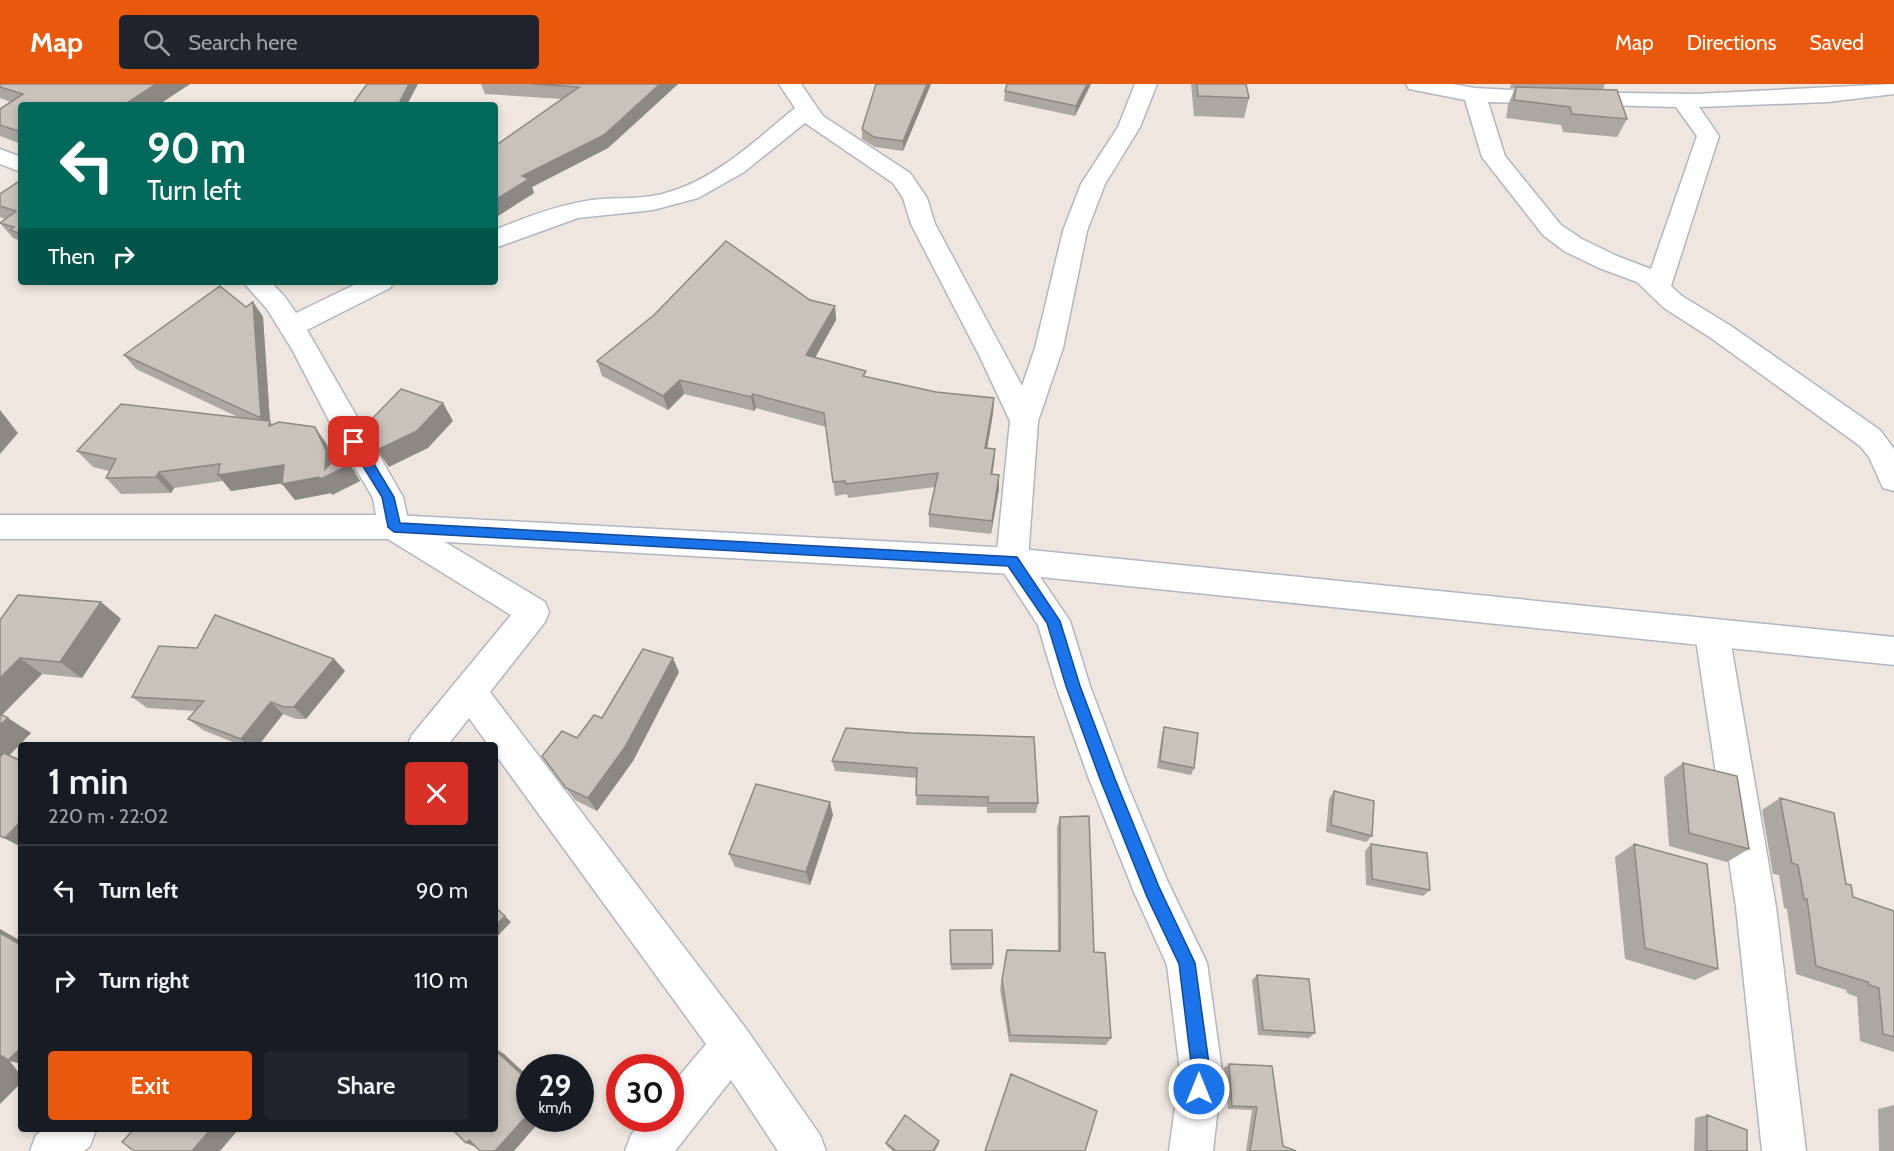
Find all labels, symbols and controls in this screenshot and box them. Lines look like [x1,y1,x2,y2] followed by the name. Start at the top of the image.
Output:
[119,15,539,69] search box
[30,25,83,59] text: Map
[140,26,173,59] icon: search
[188,29,297,56] text: Search here
[1615,30,1654,55] text: Map
[1687,30,1776,55] text: Directions
[1809,30,1864,55] text: Saved
[147,122,246,174] text: 90 m
[48,126,126,204] icon: left
[147,174,241,207] text: Turn left
[107,240,140,273] icon: right
[48,243,95,270] text: Then
[328,416,379,467] pin
[337,425,370,458] icon: arrive
[48,759,128,803] text: 1 min
[405,762,468,825] button: close
[48,804,168,828] text: 220 m · 22:02
[48,874,81,907] icon: left
[99,877,178,904] text: Turn left
[416,877,468,904] text: 90 m
[48,964,81,997] icon: right
[99,967,189,994] text: Turn right
[414,967,468,994] text: 110 m
[48,1051,252,1120] button: Exit
[264,1051,468,1120] button: Share
[606,1054,684,1132] speed limit sign: 30
[1167,1057,1231,1121] position arrow
[539,1067,571,1104] text: 29
[539,1099,571,1117] text: km/h

